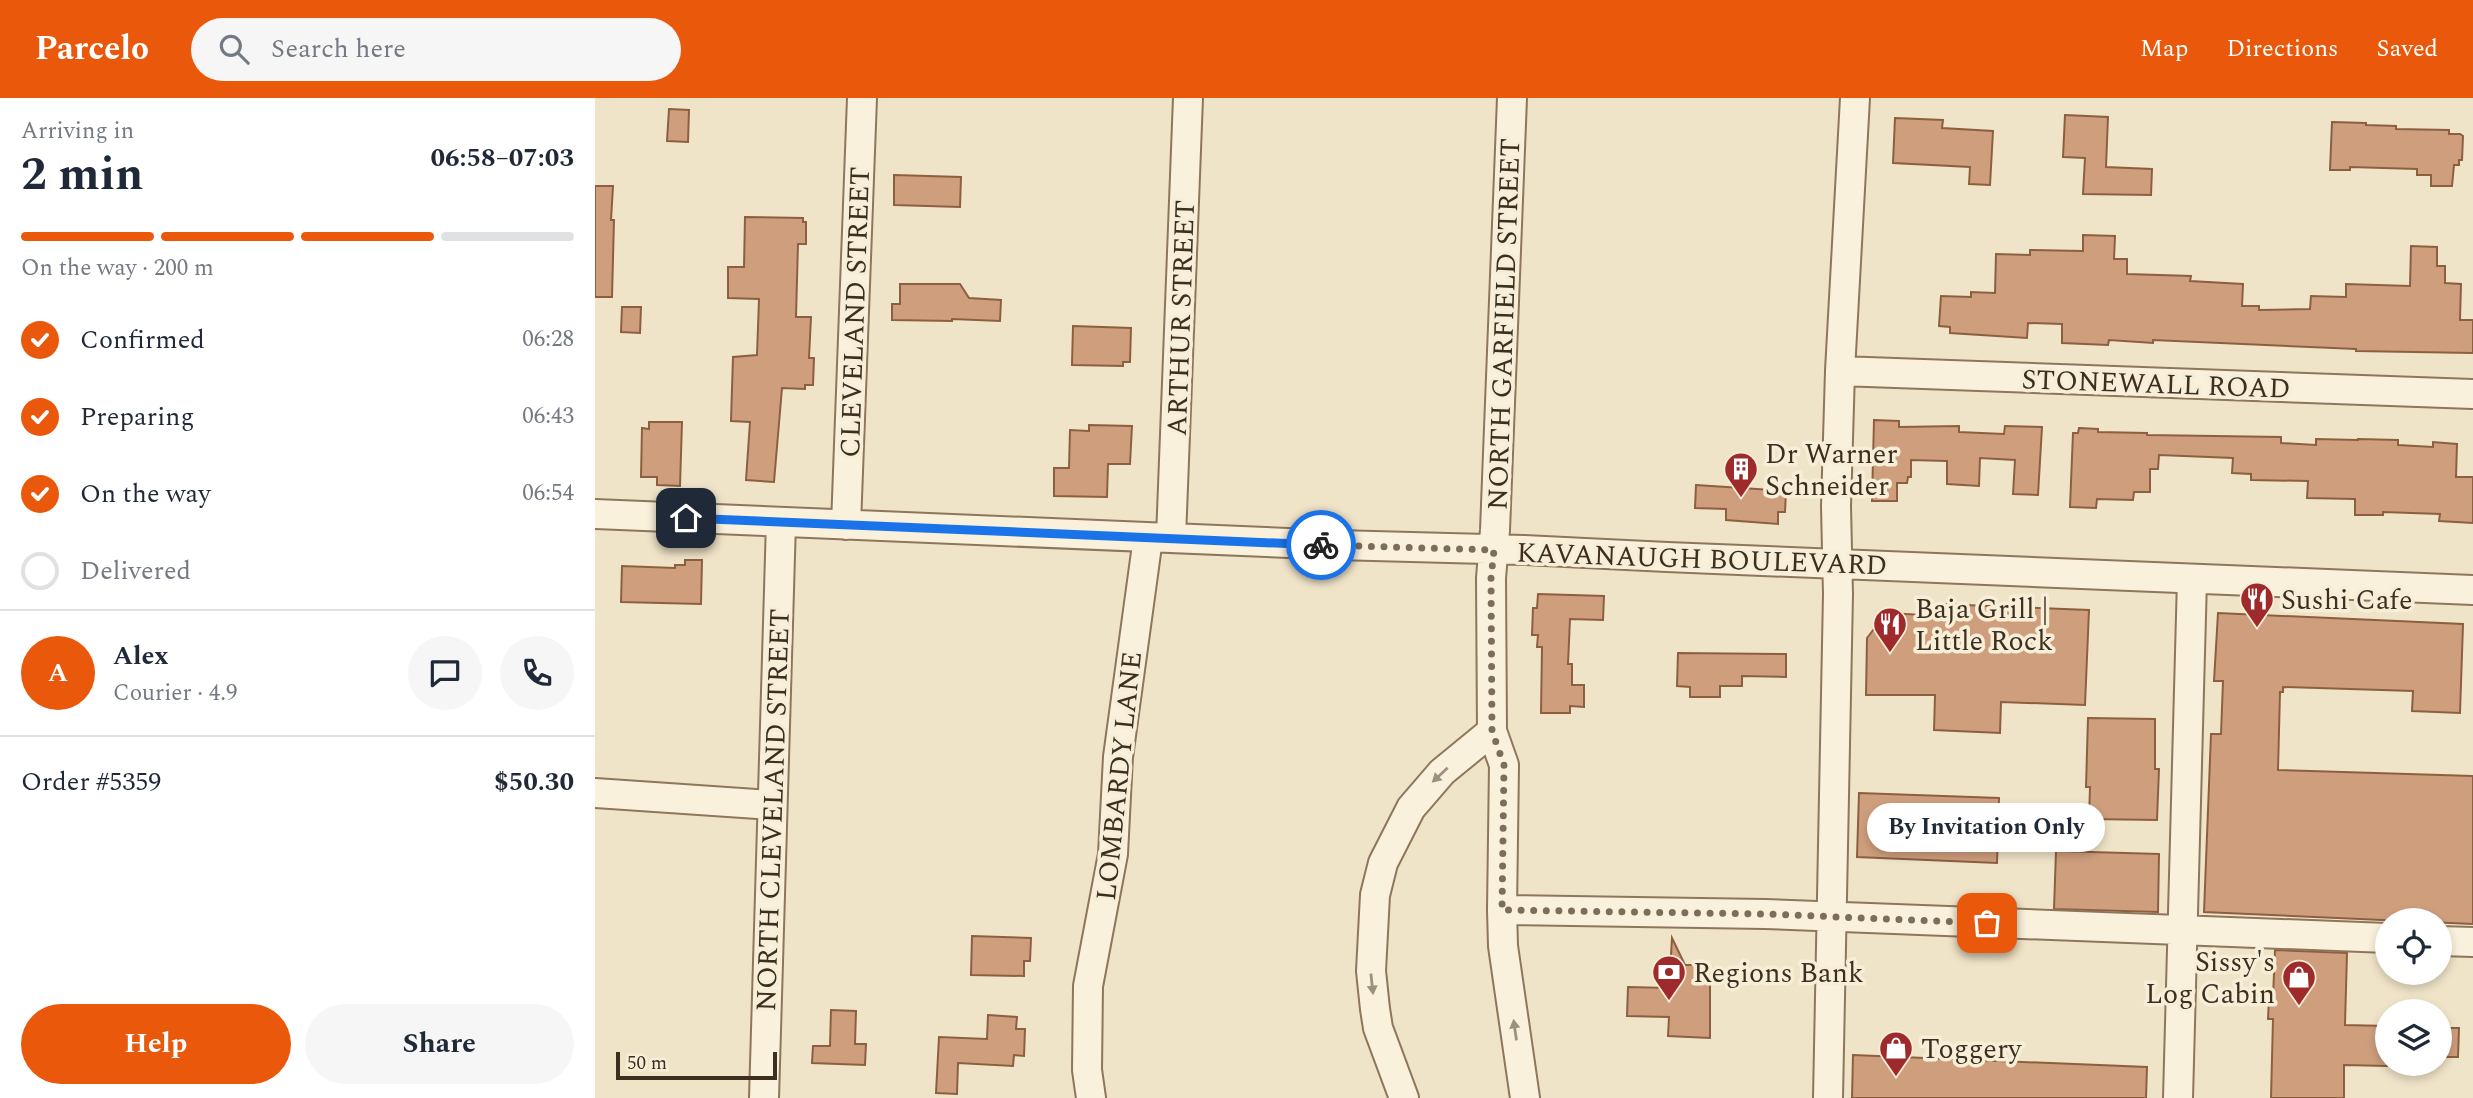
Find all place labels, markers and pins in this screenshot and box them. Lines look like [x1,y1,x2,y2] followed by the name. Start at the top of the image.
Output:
[1765,433,1898,508] place label: Dr Warner Schneider
[1722,450,1760,499] building icon: Dr Warner Schneider
[656,488,716,548] pin
[2281,579,2412,622] place label: Sushi Cafe
[2238,580,2276,629] restaurant icon: Sushi Cafe
[1915,588,2053,663] place label: Baja Grill | Little Rock
[1871,605,1909,654] restaurant icon: Baja Grill | Little Rock
[1868,804,2106,853] callout: By Invitation Only
[1957,893,2017,953] pin
[2145,941,2275,1016] place label: Sissy's Log Cabin
[1693,952,1864,995] place label: Regions Bank
[1650,953,1688,1002] bank icon: Regions Bank
[2280,958,2318,1007] shop icon: Sissy's Log Cabin
[1921,1028,2023,1071] place label: Toggery
[1877,1029,1915,1078] shop icon: Toggery

